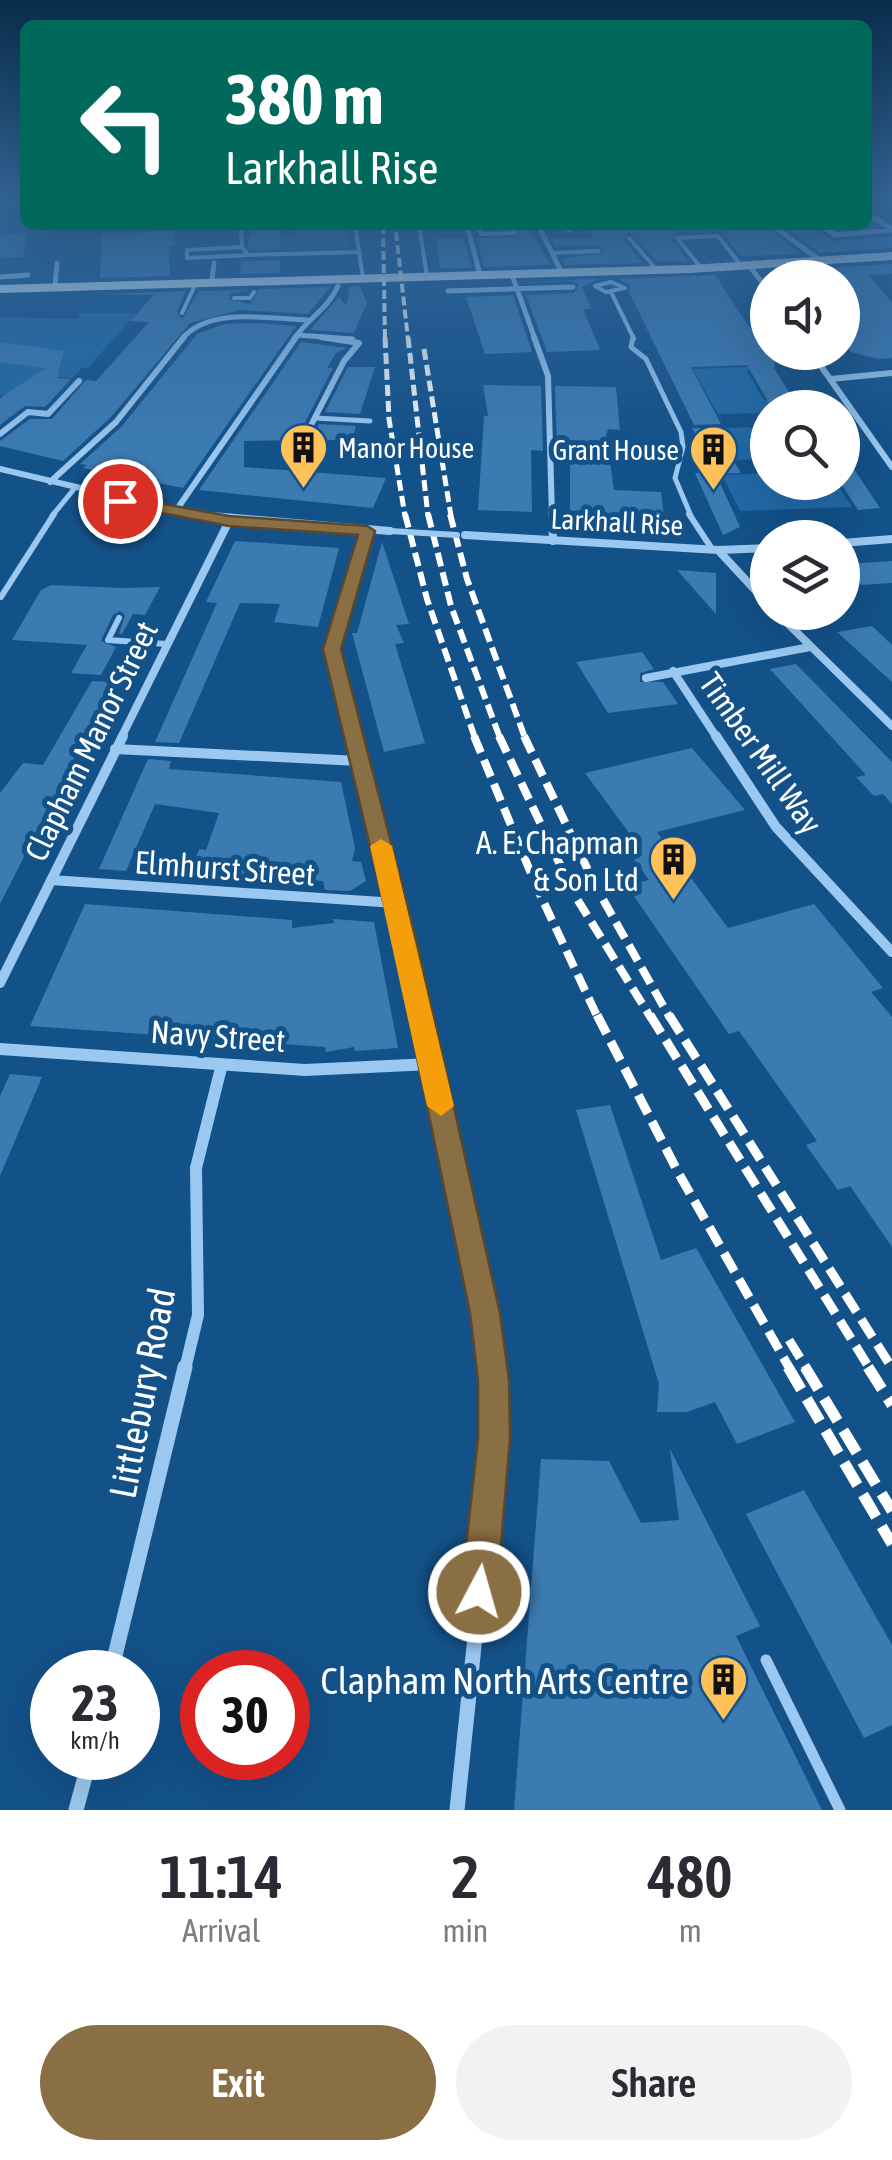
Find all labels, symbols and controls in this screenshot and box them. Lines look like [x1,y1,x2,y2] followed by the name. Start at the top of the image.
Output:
[225,59,384,139] text: 380 m
[60,60,190,190] icon: left
[225,142,438,194] text: Larkhall Rise
[750,260,860,630] map controls
[750,260,860,370] button: sound
[750,390,860,500] button: search
[277,422,329,490] building icon: Manor House
[688,424,740,492] building icon: Grant House
[338,432,474,464] place label: Manor House
[552,434,679,466] place label: Grant House
[78,459,163,544] pin
[93,474,148,529] icon: arrive
[550,503,684,541] street label: Larkhall Rise
[750,520,860,630] button: layers
[17,615,165,867] street label: Clapham Manor Street
[692,665,830,841] street label: Timber Mill Way
[476,824,639,898] place label: A. E. Chapman & Son Ltd
[648,834,700,902] building icon: A. E. Chapman & Son Ltd
[134,843,316,893] street label: Elmhurst Street
[150,1013,286,1059] street label: Navy Street
[101,1284,183,1502] street label: Littlebury Road
[427,1540,531,1644] position arrow
[180,1650,310,1780] speed limit sign: 30
[698,1654,750,1722] building icon: Clapham North Arts Centre
[321,1659,689,1702] place label: Clapham North Arts Centre
[71,1674,118,1732] text: 23
[70,1726,120,1754] text: km/h
[159,1842,283,1911] text: 11:14
[451,1842,480,1911] text: 2
[648,1842,732,1911] text: 480
[182,1912,260,1949] text: Arrival
[442,1912,488,1949] text: min
[679,1912,702,1949] text: m
[40,2025,436,2140] button: Exit
[456,2025,852,2140] button: Share

